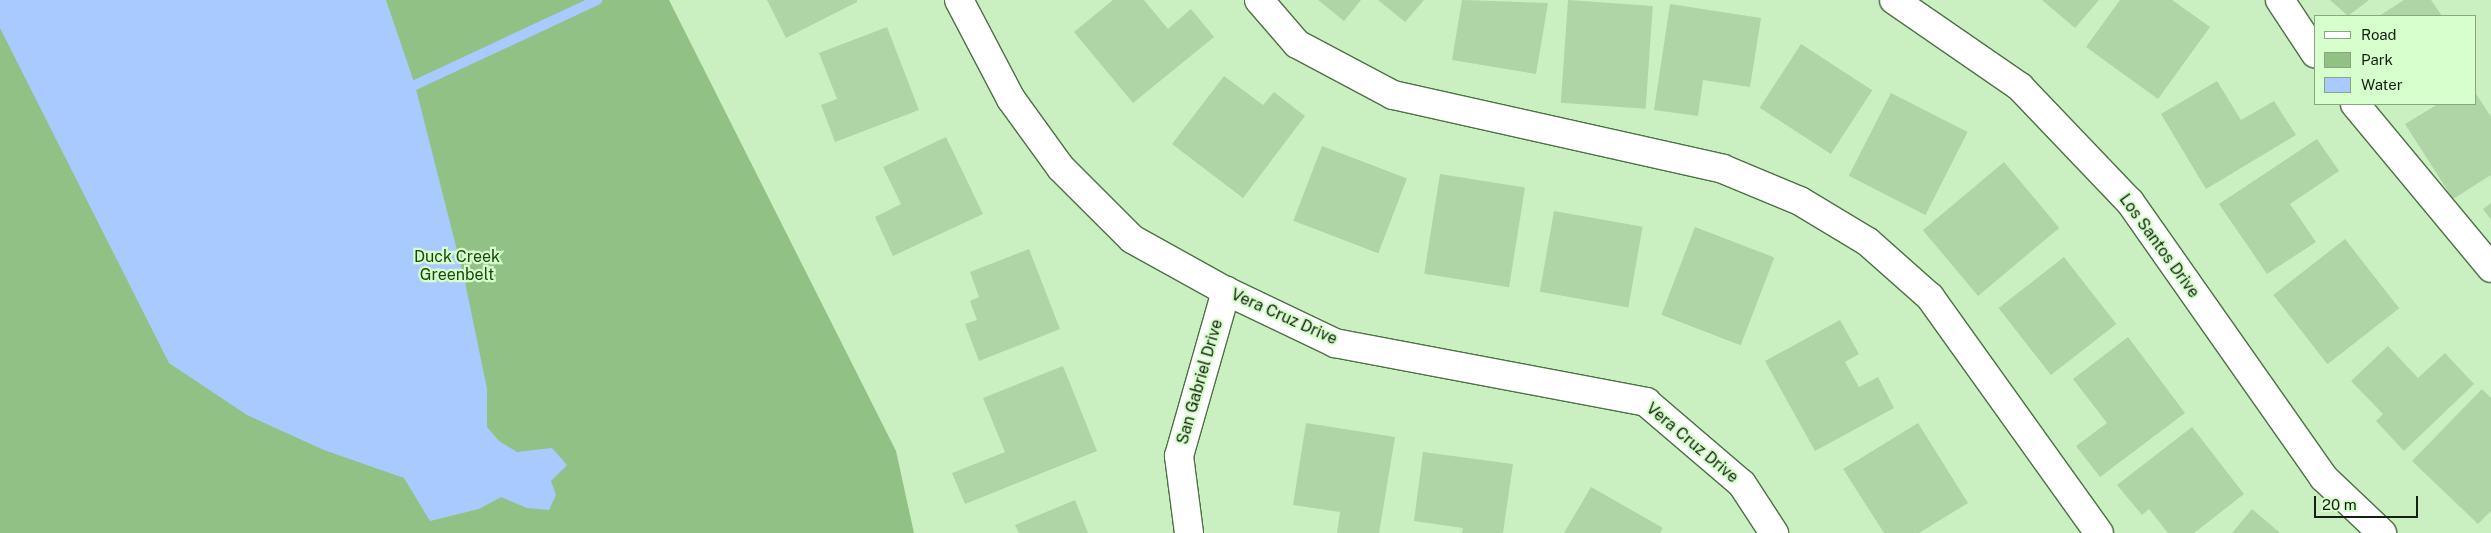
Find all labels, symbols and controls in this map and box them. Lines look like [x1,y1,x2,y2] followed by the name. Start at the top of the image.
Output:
[2314,15,2476,105] legend
[2361,26,2397,43] text: Road
[2361,51,2393,68] text: Park
[2361,76,2403,93] text: Water
[2115,190,2203,302] street label: Los Santos Drive
[414,247,500,285] park label: Duck Creek Greenbelt
[1228,285,1340,349] street label: Vera Cruz Drive
[1173,317,1227,447] street label: San Gabriel Drive
[1642,399,1742,487] street label: Vera Cruz Drive
[2316,486,2420,518] scale bar
[2322,496,2357,513] text: 20 m

